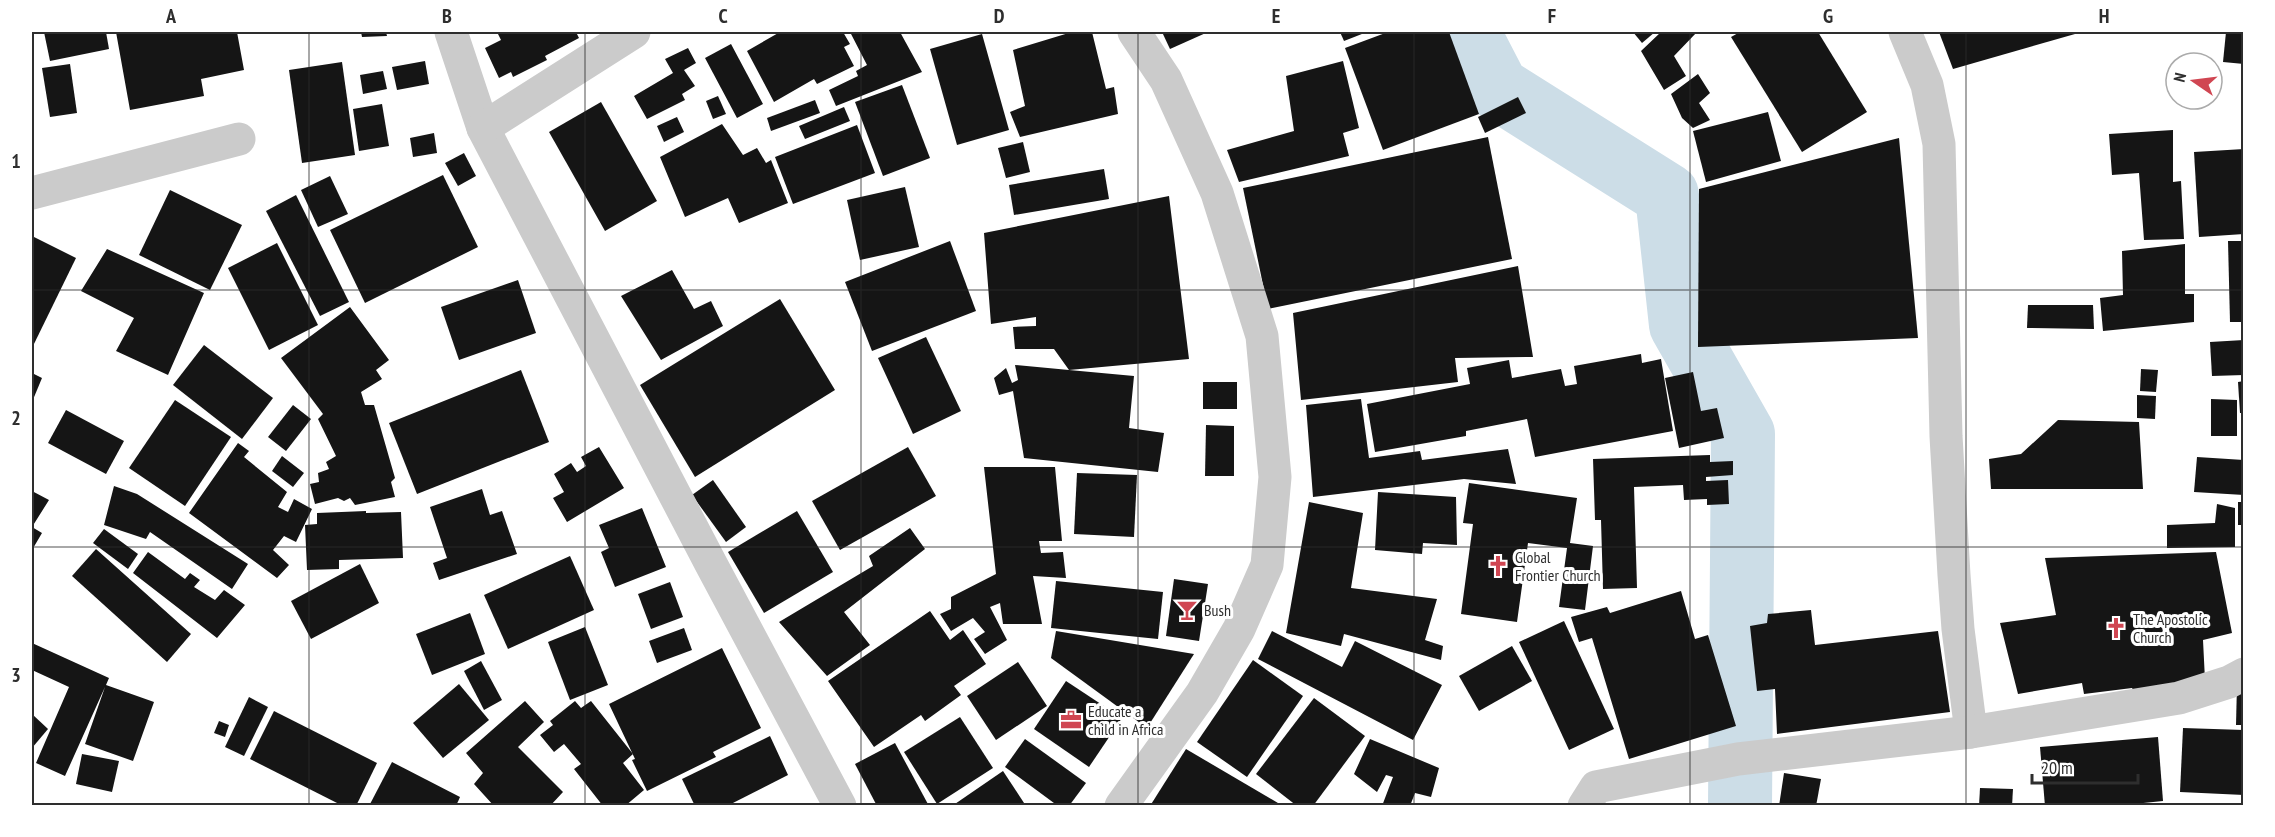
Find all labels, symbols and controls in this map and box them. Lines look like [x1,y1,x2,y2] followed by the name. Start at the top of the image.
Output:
[165,3,177,29] text: A
[442,3,452,29] text: B
[718,3,728,29] text: C
[994,3,1005,29] text: D
[1272,3,1280,29] text: E
[1548,3,1556,29] text: F
[1823,3,1833,29] text: G
[2099,3,2109,29] text: H
[2164,51,2224,111] north arrow
[2169,71,2190,84] text: N
[11,148,21,174] text: 1
[11,405,21,431] text: 2
[1515,547,1601,585] place label: Global Frontier Church
[1486,554,1510,578] church icon: Global Frontier Church
[1175,598,1199,622] bar icon: Bush
[1204,600,1231,620] place label: Bush
[2133,609,2208,647] place label: The Apostolic Church
[2104,616,2128,640] church icon: The Apostolic Church
[11,662,21,688] text: 3
[1088,701,1163,739] place label: Educate a child in Africa
[1059,708,1083,732] office icon: Educate a child in Africa
[2032,747,2138,785] scale bar
[2041,756,2073,779] text: 20 m

